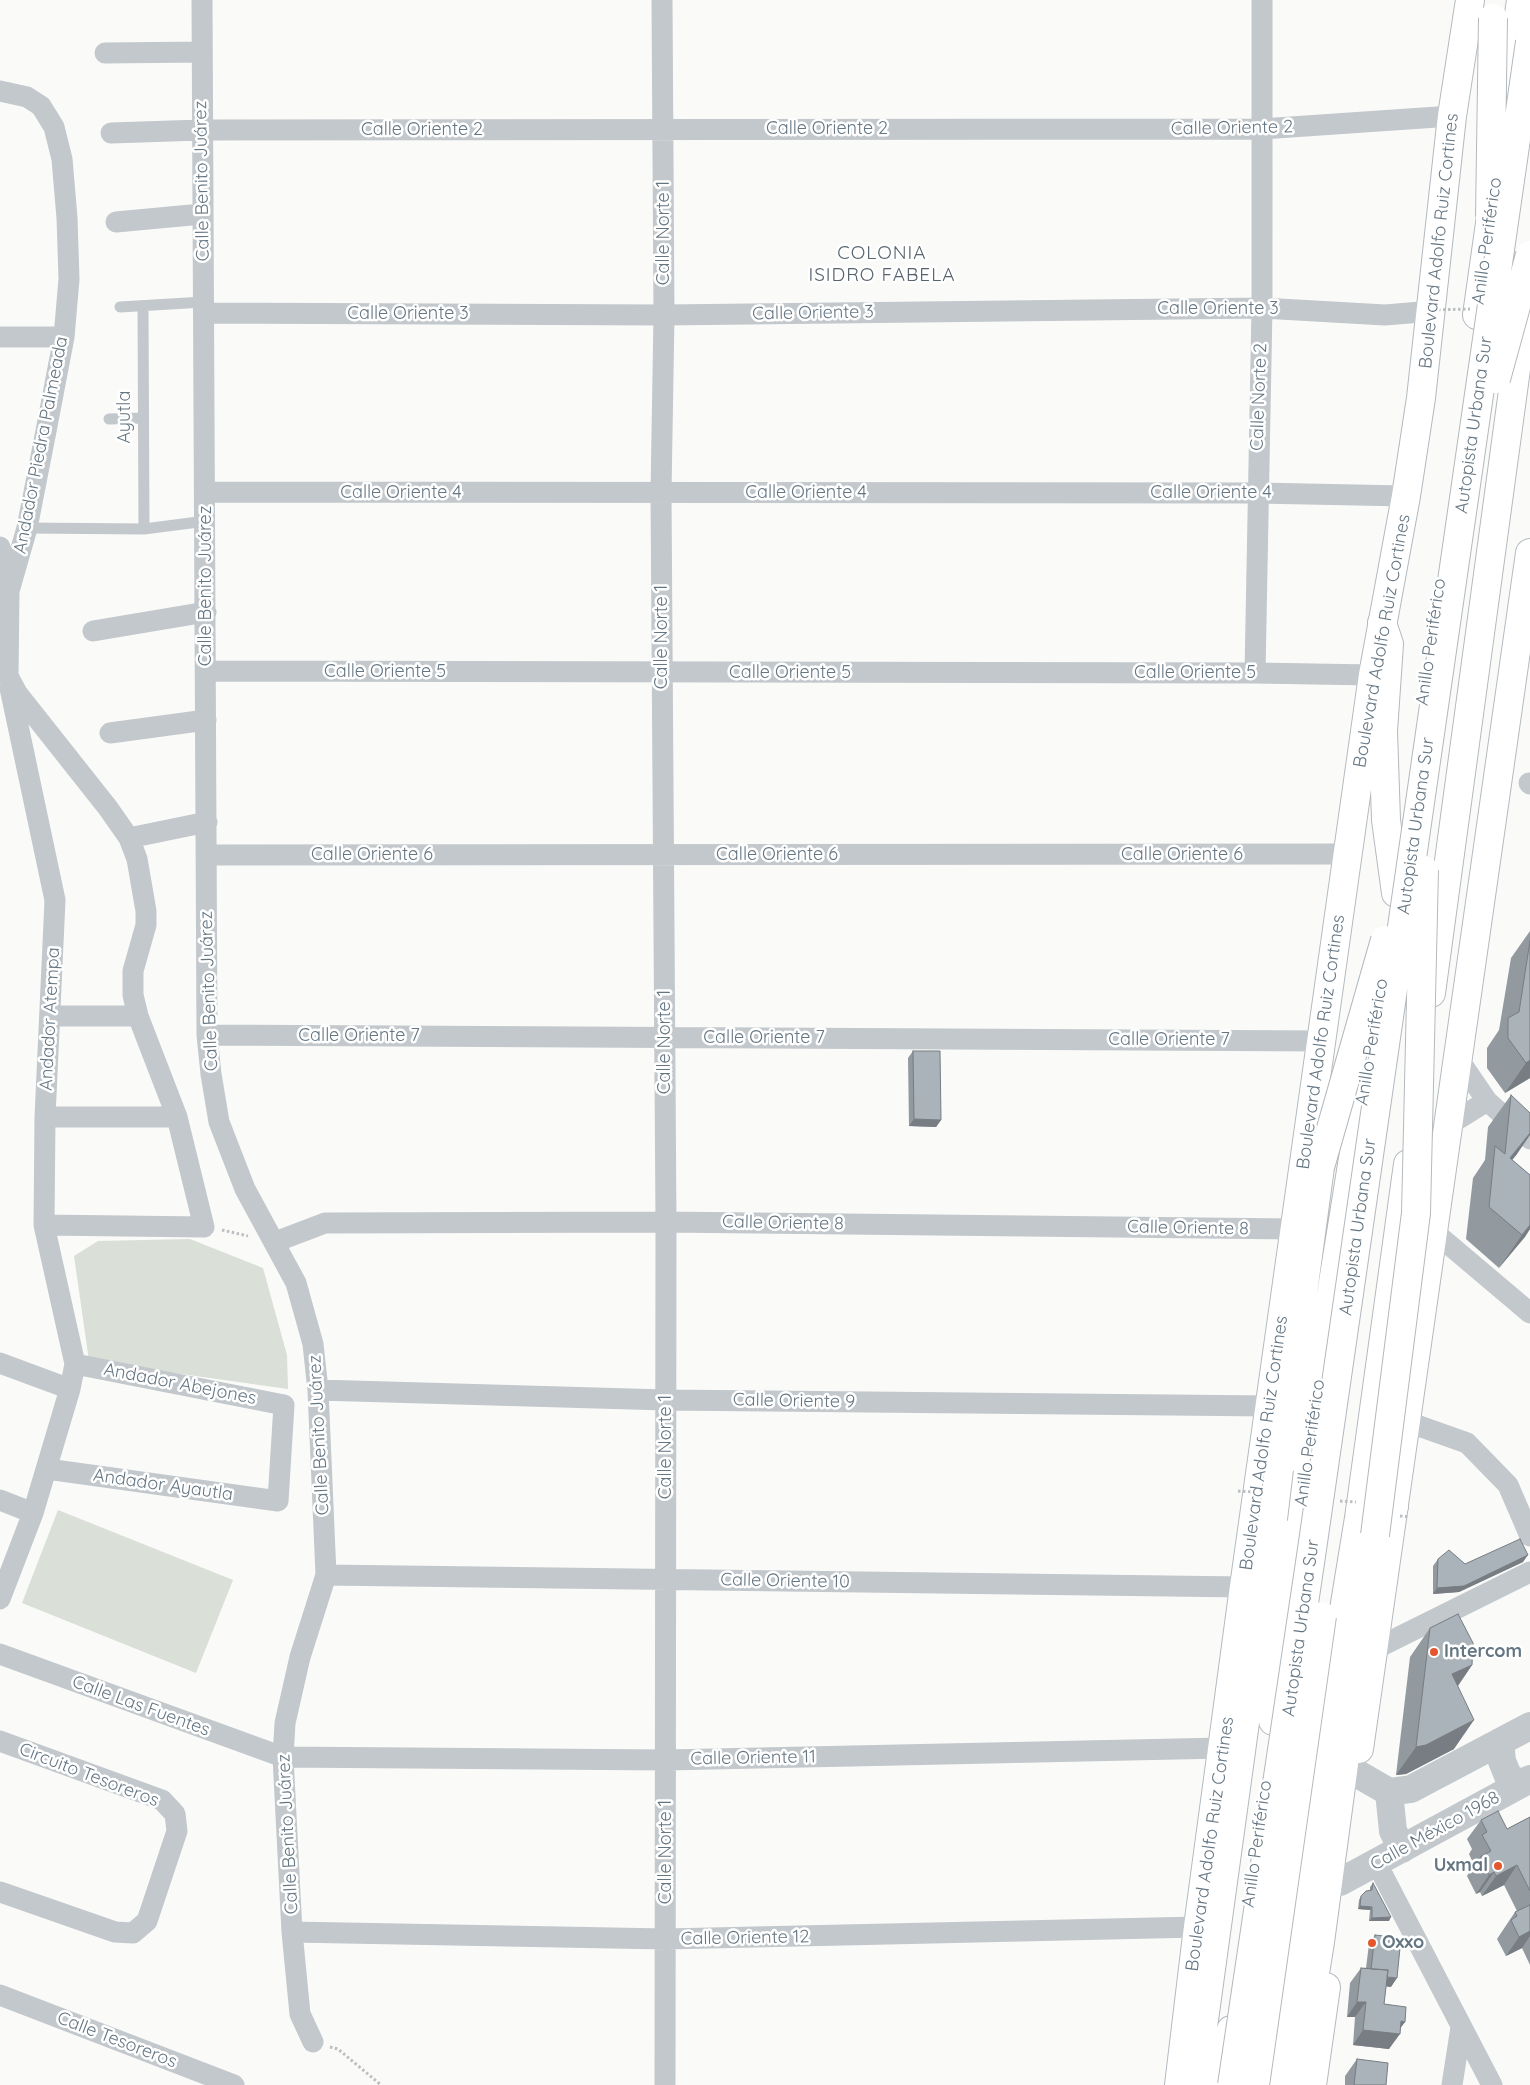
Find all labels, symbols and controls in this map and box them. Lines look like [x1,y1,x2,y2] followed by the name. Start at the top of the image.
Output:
[190,101,214,261] street label: Calle Benito Juárez
[1415,112,1463,370] street label: Boulevard Adolfo Ruiz Cortines
[1171,116,1293,140] street label: Calle Oriente 2
[766,118,888,140] street label: Calle Oriente 2
[361,119,483,141] street label: Calle Oriente 2
[1467,176,1507,306] street label: Anillo Periférico
[653,181,675,285] street label: Calle Norte 1
[807,242,957,286] district label: COLONIA ISIDRO FABELA
[1157,298,1279,320] street label: Calle Oriente 3
[752,301,874,325] street label: Calle Oriente 3
[347,303,469,325] street label: Calle Oriente 3
[9,335,73,555] street label: Andador Piedra Palmeada
[1451,335,1497,515] street label: Autopista Urbana Sur
[1246,343,1272,451] street label: Calle Norte 2
[114,391,136,443] street label: Ayutla
[340,482,462,504] street label: Calle Oriente 4
[745,482,867,504] street label: Calle Oriente 4
[1150,482,1272,504] street label: Calle Oriente 4
[195,506,217,666] street label: Calle Benito Juárez
[1349,513,1415,769] street label: Boulevard Adolfo Ruiz Cortines
[1411,577,1451,707] street label: Anillo Periférico
[651,585,673,689] street label: Calle Norte 1
[324,661,446,683] street label: Calle Oriente 5
[729,662,851,684] street label: Calle Oriente 5
[1134,662,1256,684] street label: Calle Oriente 5
[1393,736,1439,916] street label: Autopista Urbana Sur
[311,844,433,866] street label: Calle Oriente 6
[716,844,838,866] street label: Calle Oriente 6
[1121,844,1243,866] street label: Calle Oriente 6
[195,910,223,1072] street label: Calle Benito Juárez
[1292,913,1350,1171] street label: Boulevard Adolfo Ruiz Cortines
[35,947,65,1091] street label: Andador Atempa
[1351,977,1393,1107] street label: Anillo Periférico
[654,990,676,1094] street label: Calle Norte 1
[298,1025,420,1047] street label: Calle Oriente 7
[703,1027,825,1049] street label: Calle Oriente 7
[1108,1029,1230,1051] street label: Calle Oriente 7
[1335,1137,1381,1317] street label: Autopista Urbana Sur
[722,1211,844,1235] street label: Calle Oriente 8
[1127,1216,1249,1240] street label: Calle Oriente 8
[1235,1314,1293,1572] street label: Boulevard Adolfo Ruiz Cortines
[304,1354,334,1516] street label: Calle Benito Juárez
[102,1359,258,1409] street label: Andador Abejones
[1290,1378,1330,1508] street label: Anillo Periférico
[733,1389,855,1413] street label: Calle Oriente 9
[655,1395,677,1499] street label: Calle Norte 1
[92,1464,234,1506] street label: Andador Ayautla
[1278,1538,1324,1718] street label: Autopista Urbana Sur
[720,1569,850,1593] street label: Calle Oriente 10
[1444,1641,1522,1663] place label: Intercom
[1428,1646,1440,1658] marker: Intercom
[69,1671,213,1741] street label: Calle Las Fuentes
[1181,1715,1239,1973] street label: Boulevard Adolfo Ruiz Cortines
[16,1738,162,1812] street label: Circuito Tesoreros
[690,1746,816,1770] street label: Calle Oriente 11
[273,1753,303,1915] street label: Calle Benito Juárez
[1237,1779,1277,1909] street label: Anillo Periférico
[1367,1787,1503,1875] street label: Calle México 1968
[655,1800,677,1904] street label: Calle Norte 1
[1434,1855,1488,1877] place label: Uxmal
[1492,1860,1504,1872] marker: Uxmal
[680,1926,810,1950] street label: Calle Oriente 12
[1382,1932,1424,1954] place label: Oxxo
[1366,1937,1378,1949] marker: Oxxo
[54,2007,180,2073] street label: Calle Tesoreros

